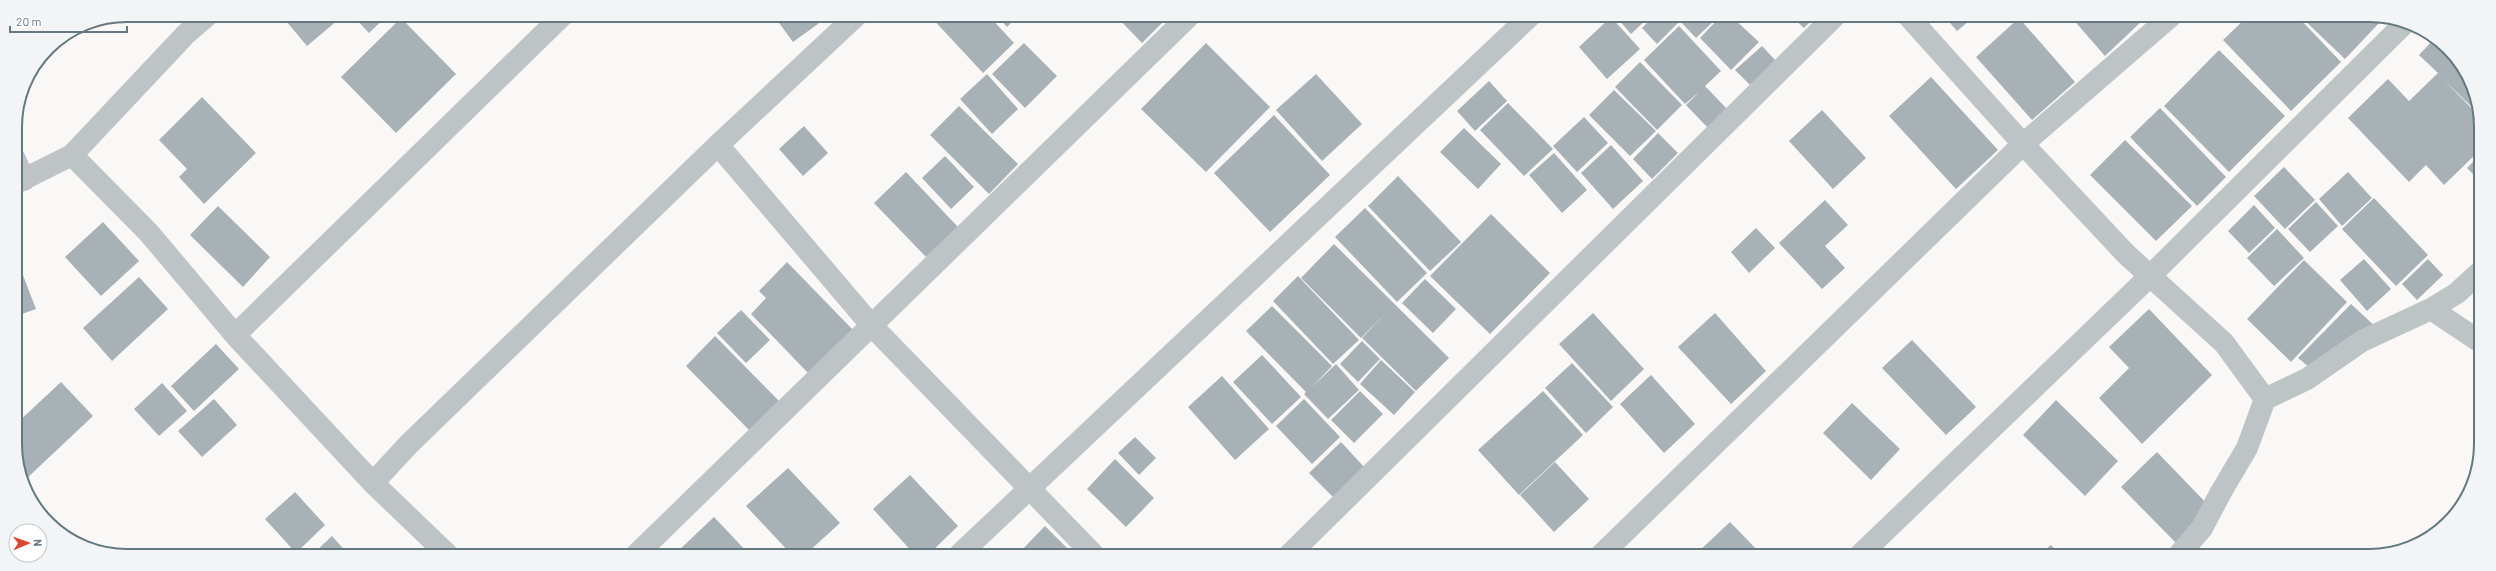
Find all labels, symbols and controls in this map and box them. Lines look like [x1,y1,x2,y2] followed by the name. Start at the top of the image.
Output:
[10,8,127,34] scale bar
[16,14,42,28] text: 20 m
[8,523,48,563] north arrow
[32,539,45,547] text: N

